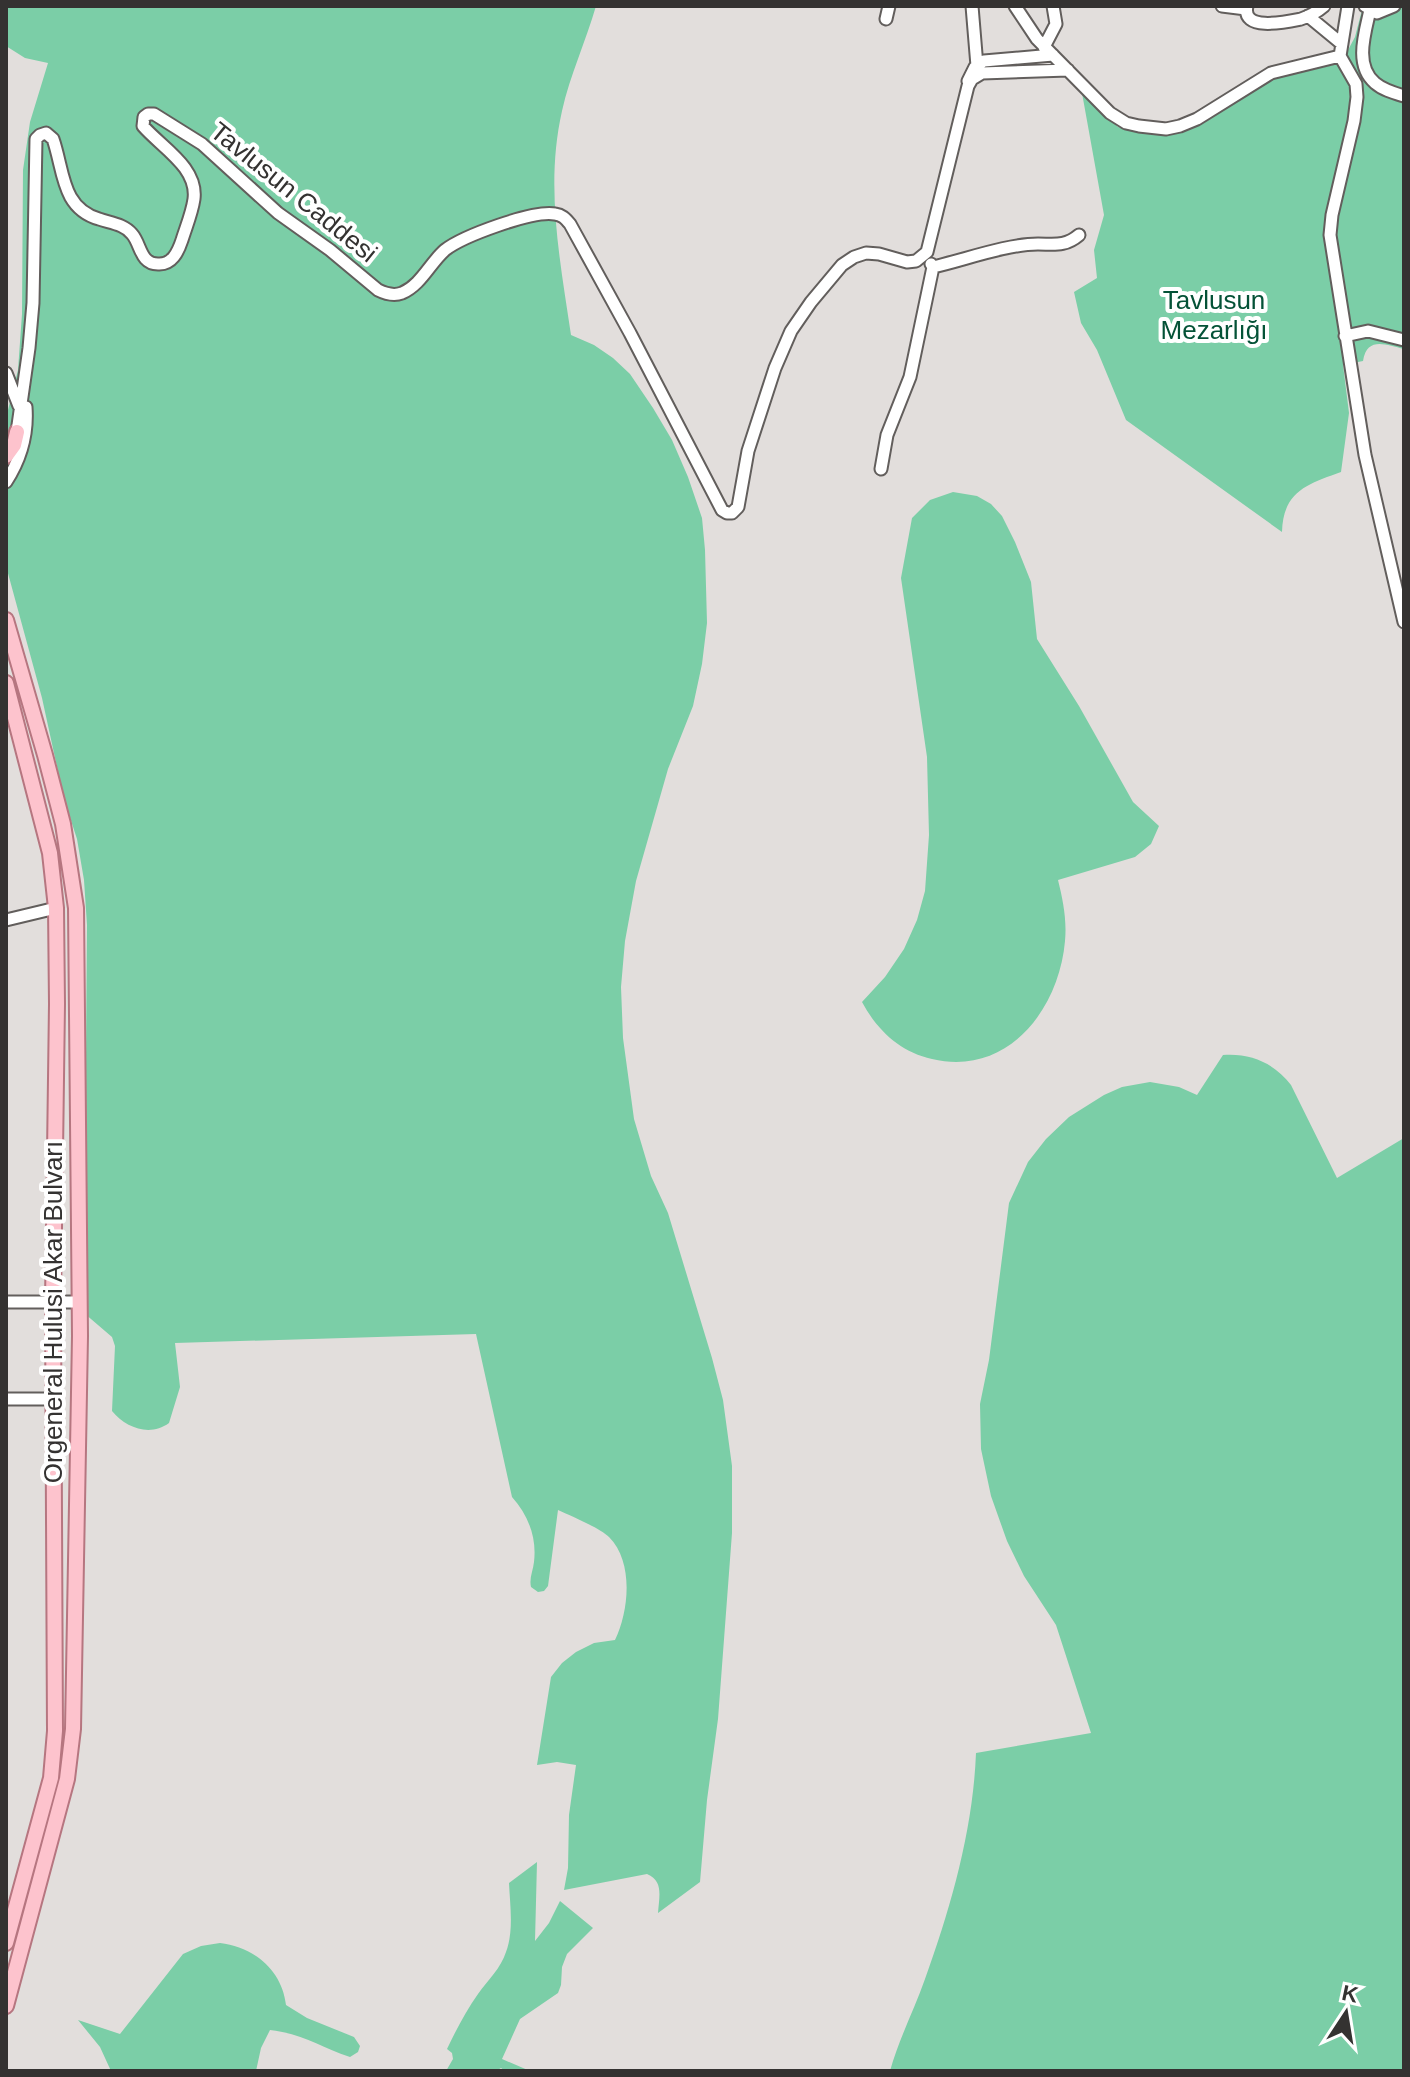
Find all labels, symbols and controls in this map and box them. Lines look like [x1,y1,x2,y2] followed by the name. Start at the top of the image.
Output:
[205,116,383,268] street label: Tavlusun Caddesi
[1161,285,1267,345] park label: Tavlusun Mezarlığı
[38,1141,68,1483] street label: Orgeneral Hulusi Akar Bulvarı
[1306,1973,1386,2053] north arrow
[1340,1980,1361,2008] text: K

